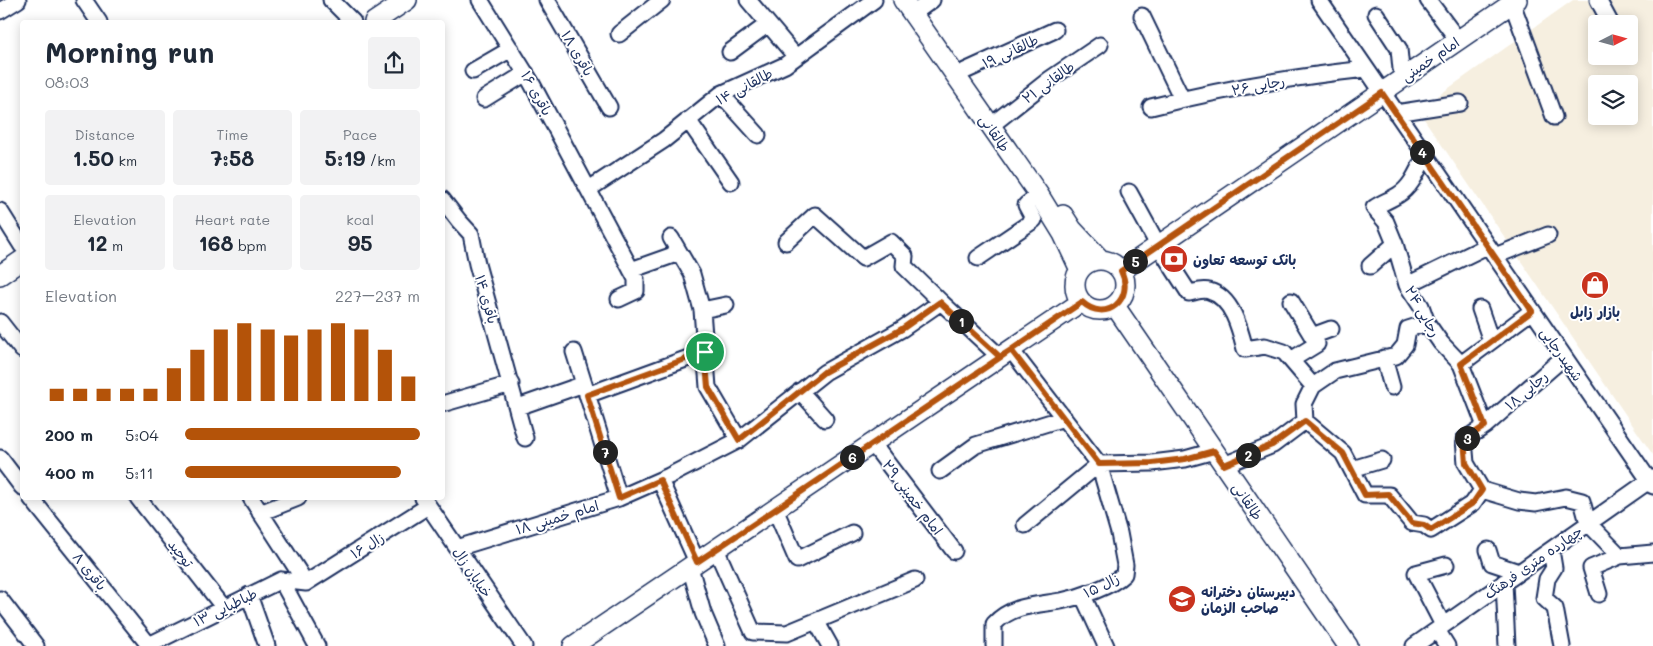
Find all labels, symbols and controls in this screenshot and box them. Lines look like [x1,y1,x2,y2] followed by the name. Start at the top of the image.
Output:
[1588,15,1638,65] north arrow
[1588,15,1638,125] map controls
[557,27,599,79] street label: باقری ۱۸
[979,30,1041,72] street label: طالقانی ۱۹
[1397,32,1464,87] street label: امام خمینی
[45,34,214,70] text: Morning run
[368,37,420,89] button: share
[1018,56,1078,108] street label: طالقانی ۲۱
[712,63,776,109] street label: طالقانی ۱۴
[517,67,557,119] street label: باقری ۱۶
[45,71,89,92] text: 08:03
[1230,71,1286,99] street label: رجایی ۲۶
[1588,75,1638,125] button: layers
[975,111,1015,155] street label: طالقانی
[75,125,135,144] text: Distance
[217,125,248,144] text: Time
[343,125,377,144] text: Pace
[1410,140,1434,164] pin: 4
[1418,143,1427,162] text: 4
[73,144,114,171] text: 1.50
[211,144,254,171] text: 7:58
[325,144,365,171] text: 5:19
[114,151,137,170] text: km
[365,151,396,170] text: /km
[73,210,136,229] text: Elevation
[195,210,270,229] text: Heart rate
[346,210,374,229] text: kcal
[86,229,108,256] text: 12
[198,229,233,256] text: 168
[348,229,373,256] text: 95
[108,236,123,255] text: m
[233,236,267,255] text: bpm
[1159,244,1189,274] bank icon: بانک توسعه تعاون
[1122,248,1148,274] pin: 5
[1193,250,1296,269] place label: بانک توسعه تعاون
[1131,252,1140,271] text: 5
[1580,270,1610,300] shop icon: بازار زابل
[471,272,503,326] street label: باقری ۱۴
[1401,282,1445,340] street label: رجایی ۲۴
[45,285,117,306] text: Elevation
[335,285,420,306] text: 227–237 m
[1570,302,1620,321] place label: بازار زابل
[948,308,974,334] pin: 1
[958,312,965,331] text: 1
[1536,323,1588,385] street label: شهیدرجایی
[684,331,726,373] pin
[691,338,719,366] icon: arrive
[1501,366,1551,414] street label: رجایی ۱۸
[45,424,93,445] text: 200 m
[125,424,159,445] text: 5:04
[1454,426,1480,450] pin: 3
[1463,429,1472,448] text: 3
[592,440,618,464] pin: 7
[1236,442,1260,468] pin: 2
[602,443,609,462] text: 7
[840,444,864,470] pin: 6
[1245,446,1252,465] text: 2
[848,448,857,467] text: 6
[877,456,947,540] street label: امام خمینی ۲۹
[45,462,94,483] text: 400 m
[125,462,154,483] text: 5:11
[1228,478,1268,524] street label: طالقانی
[513,495,601,541] street label: امام خمینی ۱۸
[1480,521,1586,604] street label: چهارده متری فرهنگ
[347,527,387,563] street label: زال ۱۶
[164,535,199,572] street label: توحید
[449,543,497,601] street label: خیابان زال
[69,548,111,594] street label: باقری ۸
[1080,568,1122,602] street label: زال ۱۵
[1201,582,1295,617] place label: دبیرستان دخترانه صاحب الزمان
[190,583,260,631] street label: طباطبایی ۱۳
[1167,584,1197,614] school or university icon: دبیرستان دخترانه صاحب الزمان

